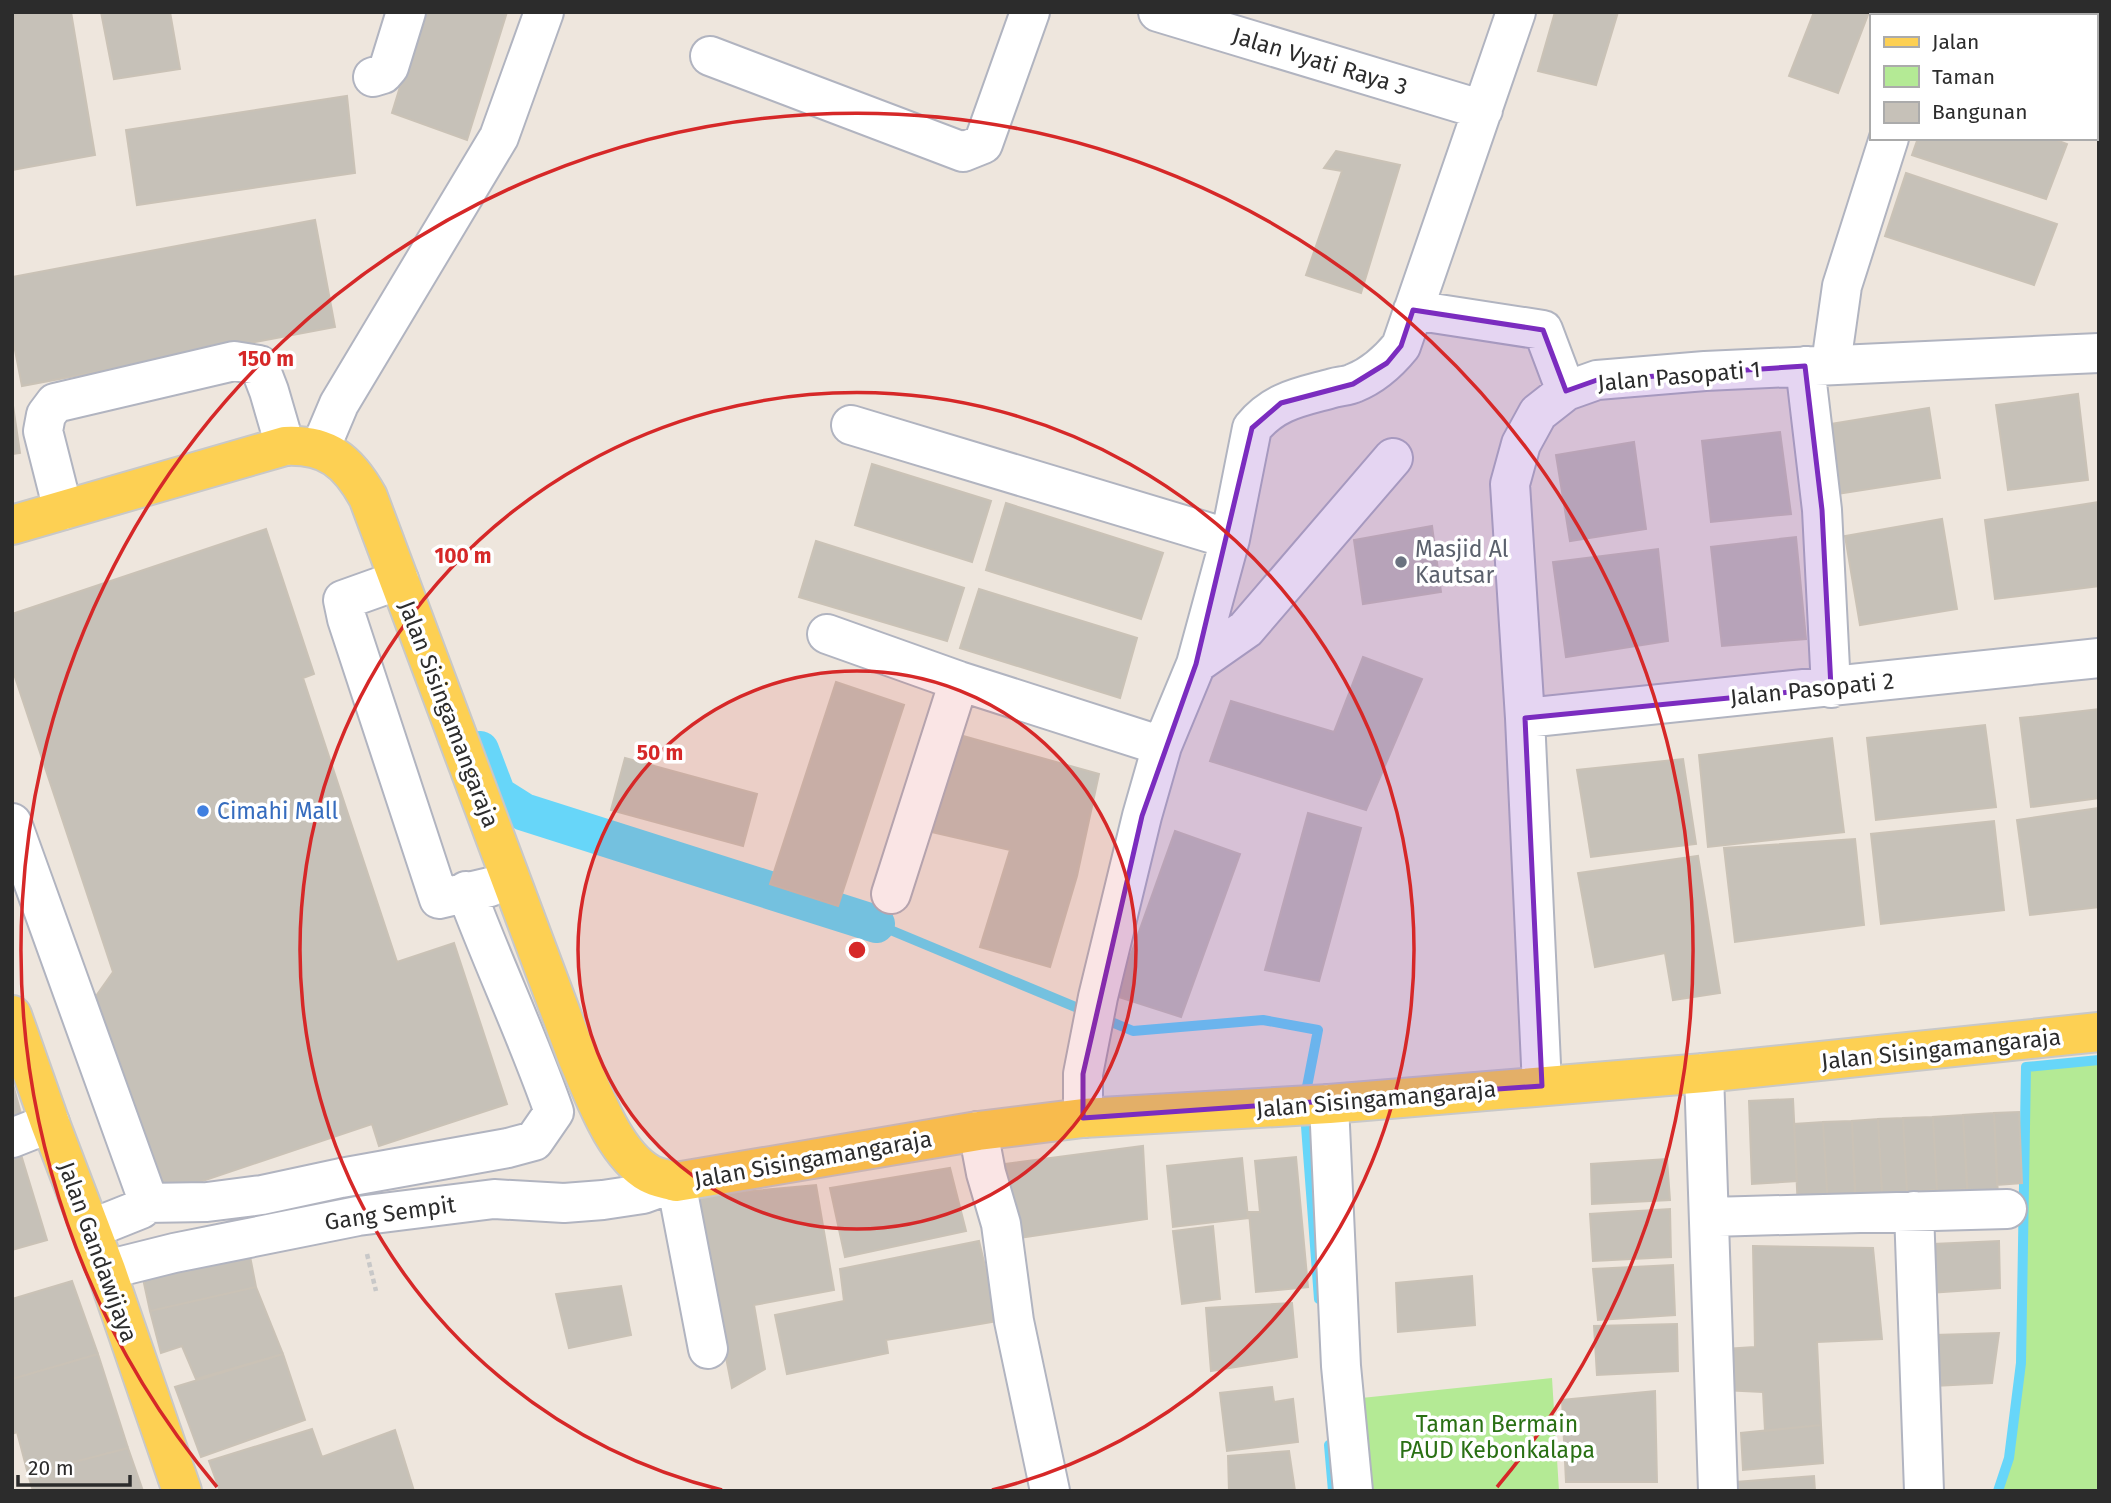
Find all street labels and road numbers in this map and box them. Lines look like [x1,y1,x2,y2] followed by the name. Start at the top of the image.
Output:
[1229,21,1411,101] street label: Jalan Vyati Raya 3
[1596,355,1762,397] street label: Jalan Pasopati 1
[393,597,505,831] street label: Jalan Sisingamangaraja
[1729,666,1895,712] street label: Jalan Pasopati 2
[1820,1022,2062,1076] street label: Jalan Sisingamangaraja
[1255,1075,1497,1123] street label: Jalan Sisingamangaraja
[692,1124,934,1194] street label: Jalan Sisingamangaraja
[52,1158,144,1346] street label: Jalan Gandawijaya
[323,1190,458,1236] street label: Gang Sempit

